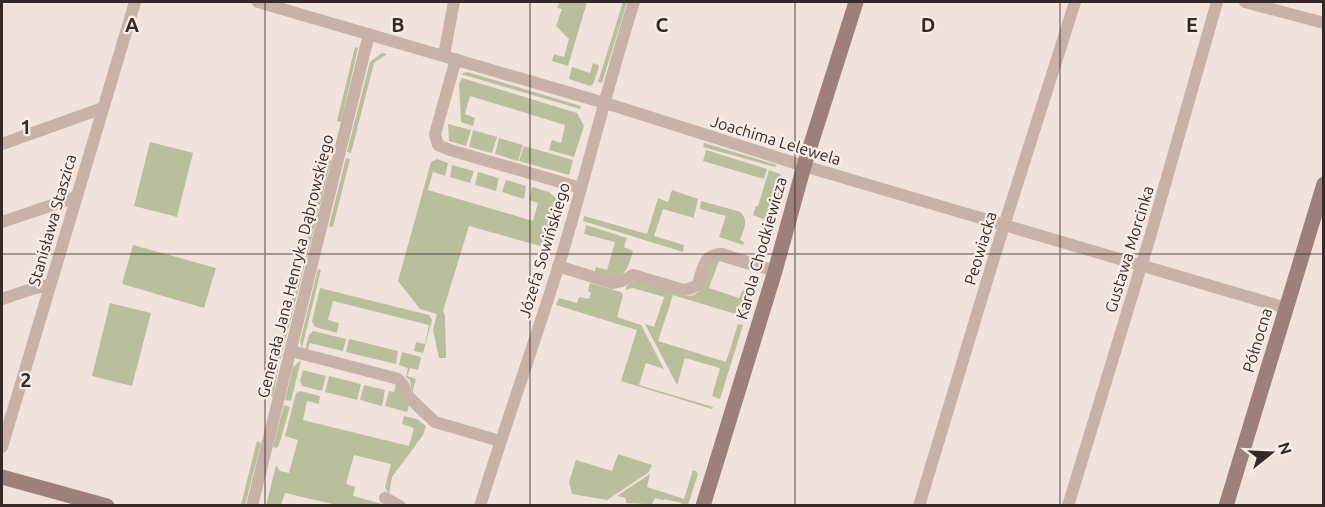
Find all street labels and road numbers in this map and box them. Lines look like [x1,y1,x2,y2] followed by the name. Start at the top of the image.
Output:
[709,112,843,168] street label: Joachima Lelewela
[253,132,337,400] street label: Generała Jana Henryka Dąbrowskiego
[25,152,79,288] street label: Stanisława Staszica
[732,175,790,321] street label: Karola Chodkiewicza
[515,180,573,320] street label: Józefa Sowińskiego
[1101,183,1157,315] street label: Gustawa Morcinka
[960,209,1000,287] street label: Peowiacka
[1239,306,1275,374] street label: Północna

